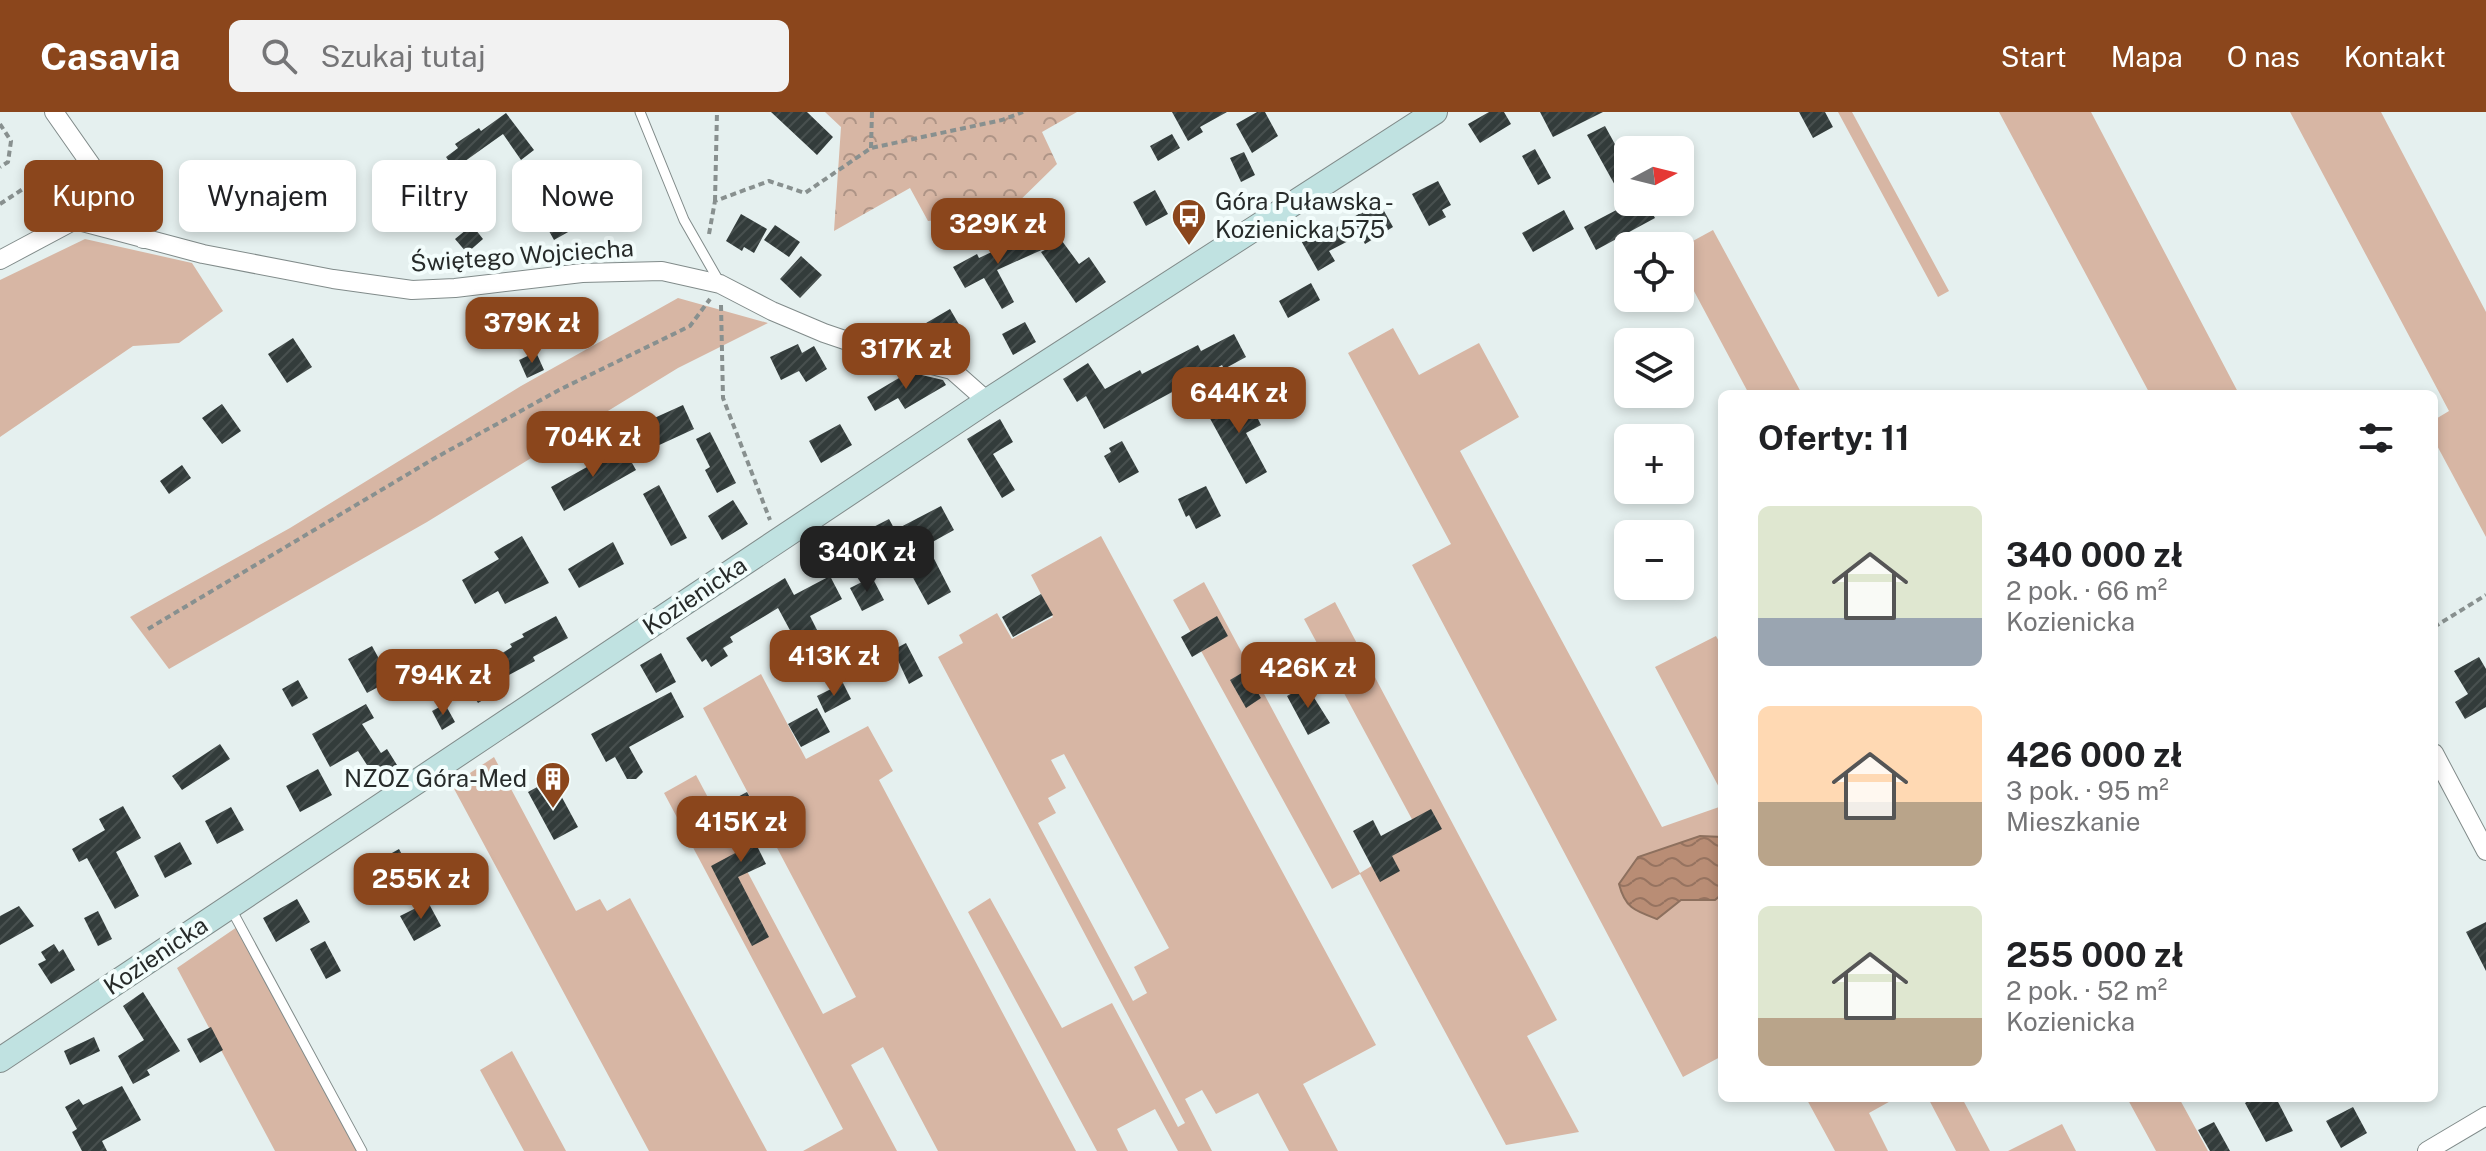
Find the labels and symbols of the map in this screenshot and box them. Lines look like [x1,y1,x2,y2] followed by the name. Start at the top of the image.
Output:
[1614,136,1694,216] north arrow
[1215,187,1394,243] place label: Góra Puławska - Kozienicka 575
[1170,197,1208,247] bus stop icon: Góra Puławska - Kozienicka 575
[924,198,1072,266] pin: 329K zł
[409,233,635,277] street label: Świętego Wojciecha
[458,297,606,365] pin: 379K zł
[832,323,980,391] pin: 317K zł
[1165,367,1313,435] pin: 644K zł
[519,411,667,479] pin: 704K zł
[793,526,941,594] pin: 340K zł
[637,550,752,640] street label: Kozienicka
[760,630,908,698] pin: 413K zł
[1234,642,1382,710] pin: 426K zł
[369,649,517,717] pin: 794K zł
[534,760,572,810] building icon: NZOZ Góra-Med
[344,764,527,792] place label: NZOZ Góra-Med
[667,796,815,864] pin: 415K zł
[347,853,495,921] pin: 255K zł
[98,910,213,1000] street label: Kozienicka

